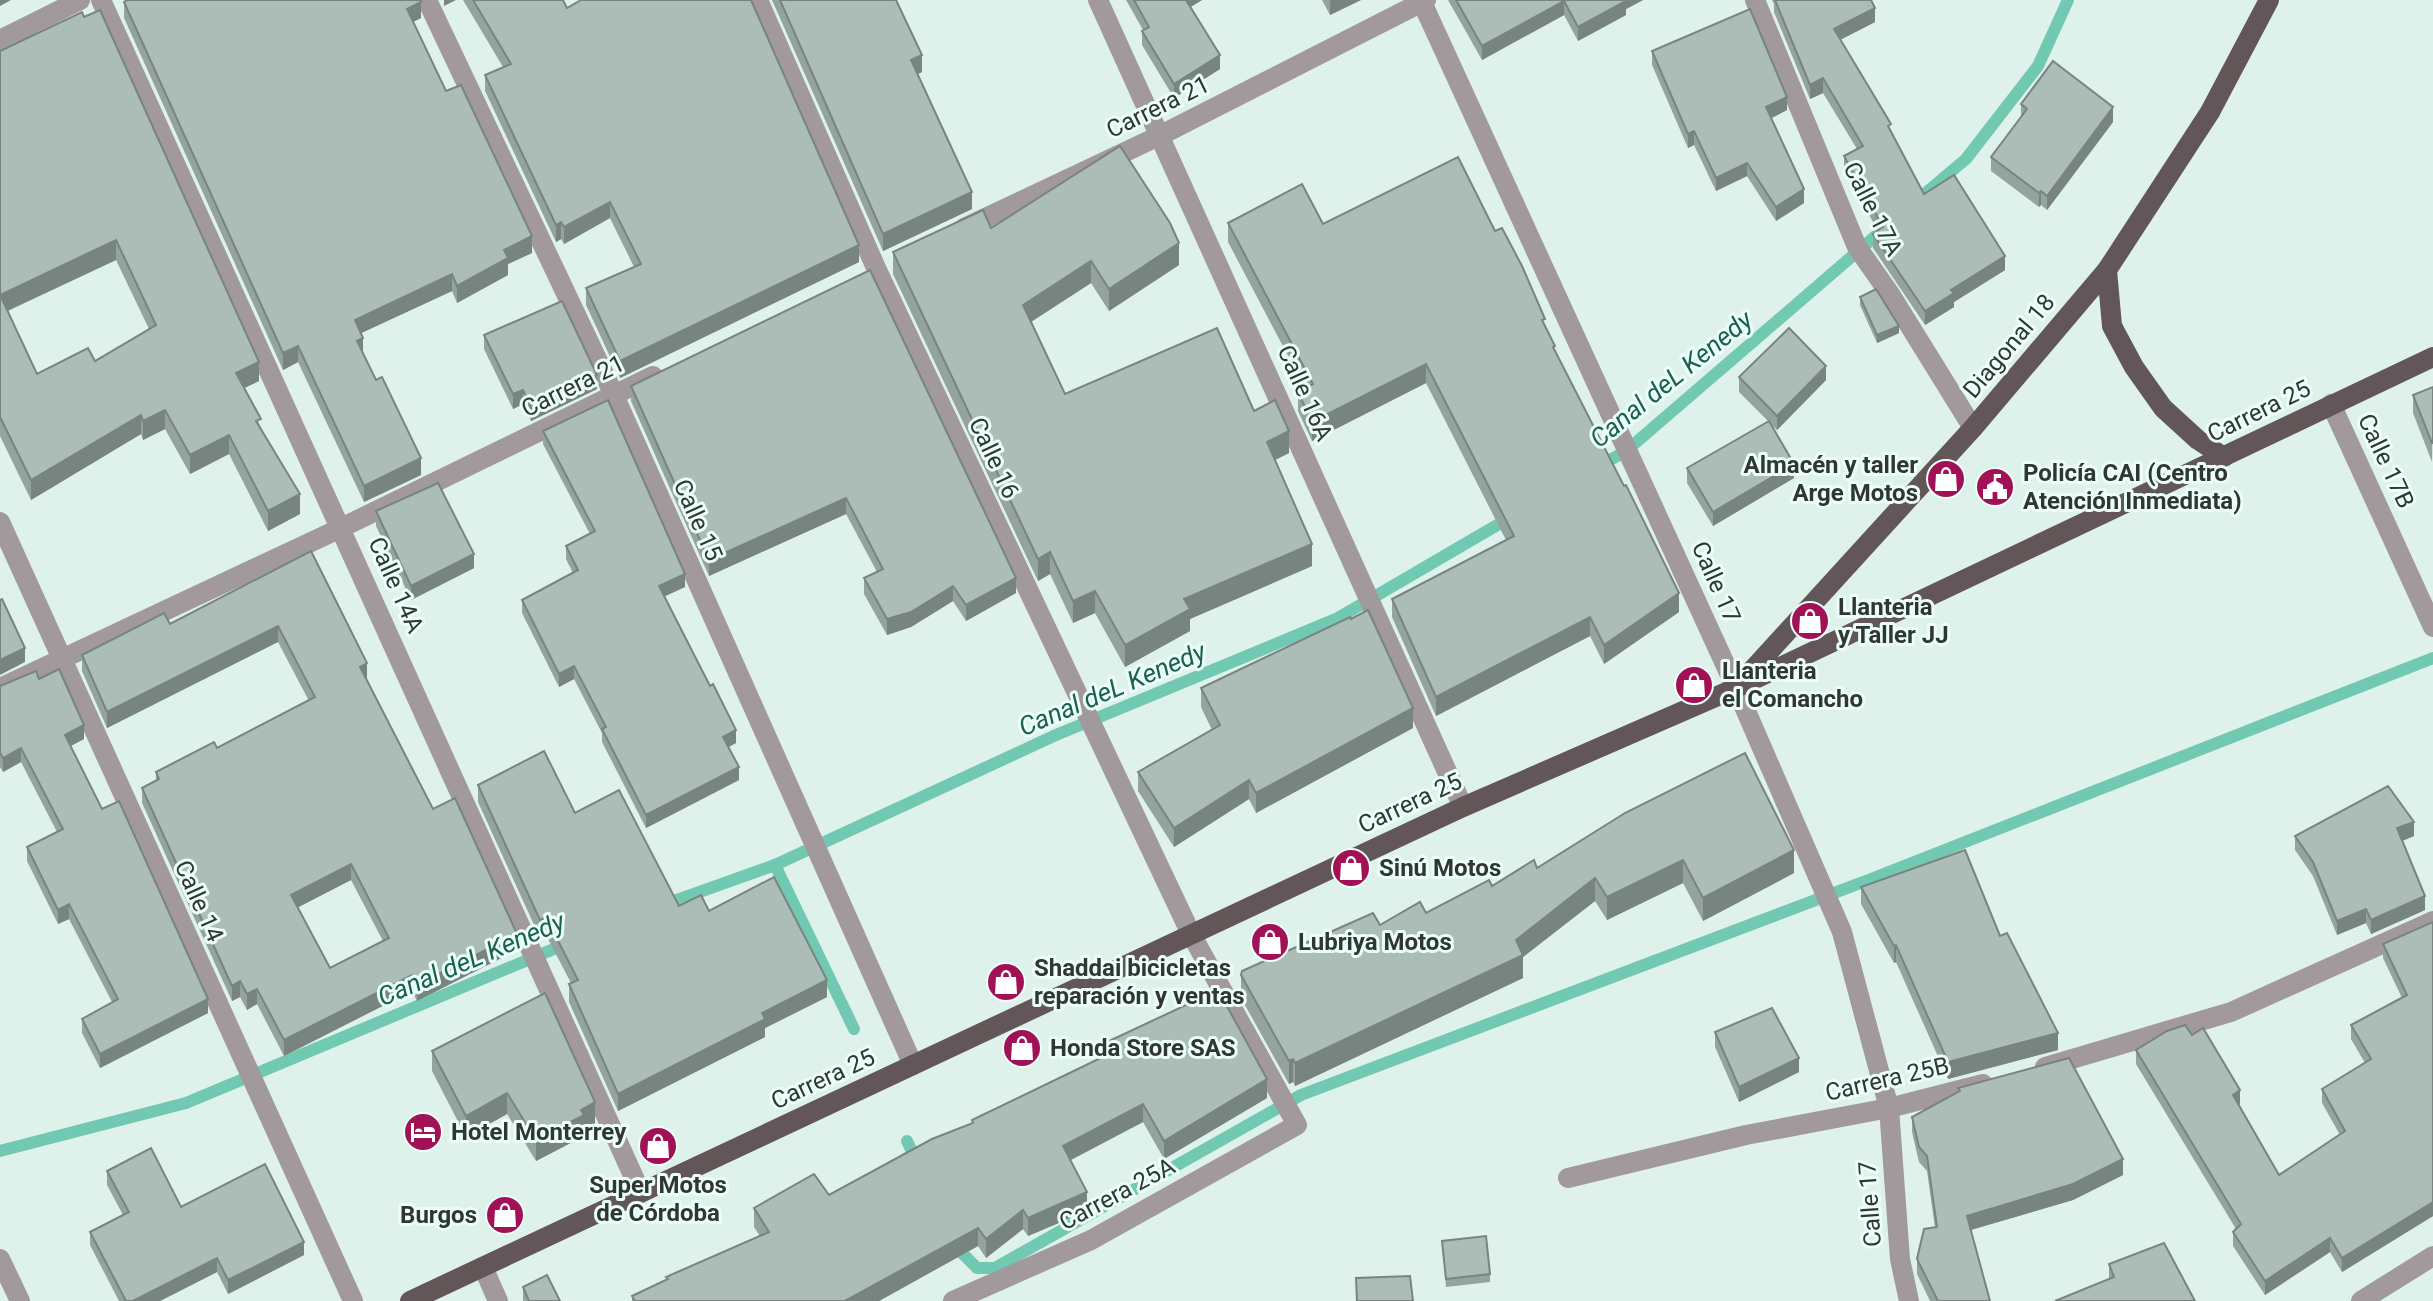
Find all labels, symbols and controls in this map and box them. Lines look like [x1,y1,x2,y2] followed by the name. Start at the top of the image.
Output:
[1102,70,1214,144] street label: Carrera 21
[1837,157,1909,261] street label: Calle 17A
[1957,288,2061,404] street label: Diagonal 18
[1584,304,1759,454] water label: Canal deL Kenedy
[1272,341,1339,445] street label: Calle 16A
[517,349,629,423] street label: Carrera 21
[2203,374,2315,448] street label: Carrera 25
[2352,409,2420,513] street label: Calle 17B
[963,413,1025,503] street label: Calle 16
[1744,451,1918,507] place label: Almacén y taller Arge Motos
[1925,458,1967,500] shop icon: Almacén y taller Arge Motos
[2023,459,2242,515] place label: Policía CAI (Centro Atención Inmediata)
[1974,466,2016,508] public building icon: Policía CAI (Centro Atención Inmediata)
[668,475,728,565] street label: Calle 15
[363,533,430,637] street label: Calle 14A
[1686,537,1746,627] street label: Calle 17
[1838,593,1949,649] place label: Llanteria y Taller JJ
[1789,600,1831,642] shop icon: Llanteria y Taller JJ
[1014,636,1211,742] water label: Canal deL Kenedy
[1722,657,1863,713] place label: Llanteria el Comancho
[1673,664,1715,706] shop icon: Llanteria el Comancho
[1354,767,1466,839] street label: Carrera 25
[1330,847,1372,889] shop icon: Sinú Motos
[1379,854,1501,882] place label: Sinú Motos
[169,856,229,946] street label: Calle 14
[373,906,570,1012] water label: Canal deL Kenedy
[1249,921,1291,963] shop icon: Lubriya Motos
[1298,928,1452,956] place label: Lubriya Motos
[1034,954,1245,1010] place label: Shaddai bicicletas reparación y ventas
[985,961,1027,1003] shop icon: Shaddai bicicletas reparación y ventas
[1001,1027,1043,1069] shop icon: Honda Store SAS
[1050,1034,1236,1062] place label: Honda Store SAS
[767,1043,879,1115] street label: Carrera 25
[1822,1051,1952,1107] street label: Carrera 25B
[402,1111,444,1153] hotel icon: Hotel Monterrey
[451,1118,627,1146] place label: Hotel Monterrey
[637,1125,679,1167] shop icon: Super Motos de Córdoba
[1054,1152,1180,1236] street label: Carrera 25A
[1853,1160,1887,1248] street label: Calle 17
[589,1171,727,1227] place label: Super Motos de Córdoba
[484,1194,526,1236] shop icon: Burgos
[400,1201,477,1229] place label: Burgos

